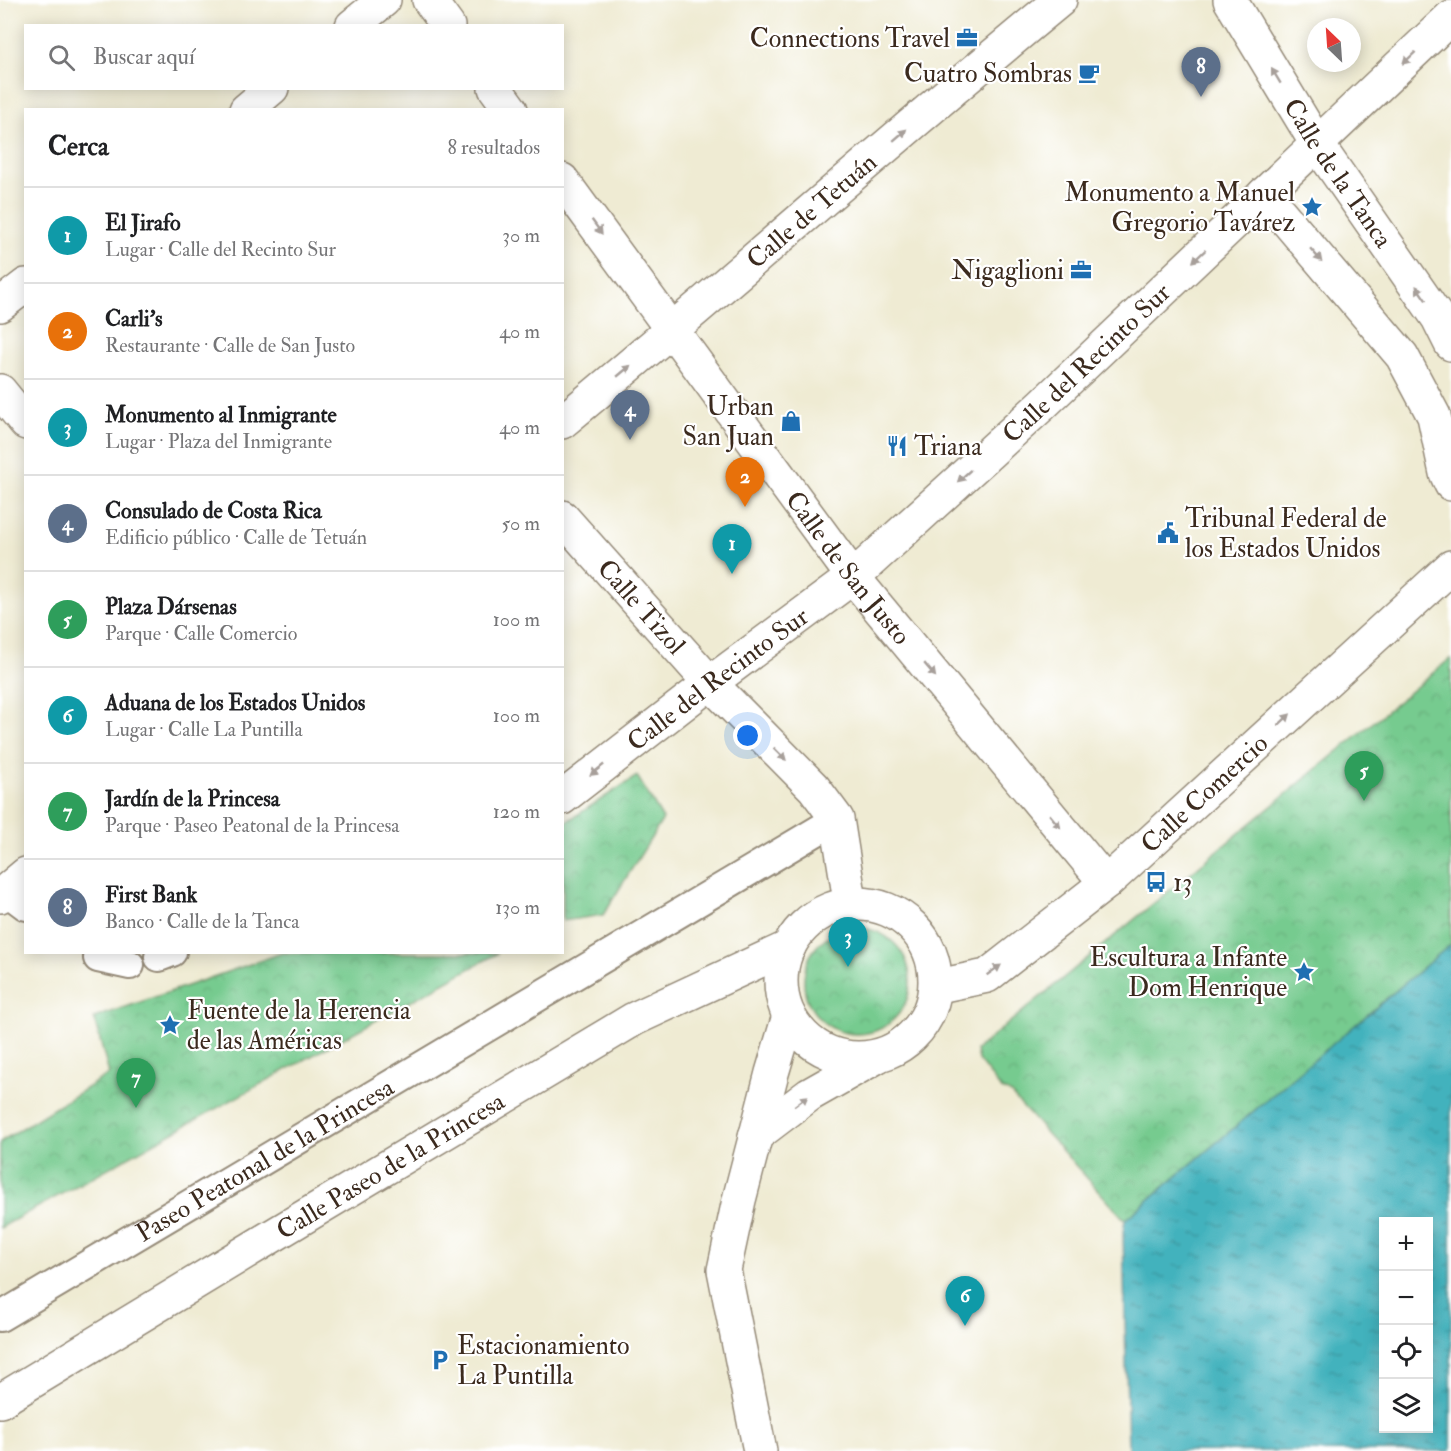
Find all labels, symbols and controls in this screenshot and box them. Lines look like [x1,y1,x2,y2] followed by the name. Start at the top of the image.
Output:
[1307,18,1361,72] north arrow
[750,23,950,55] place label: Connections Travel
[24,24,564,90] search box
[955,26,979,50] office icon: Connections Travel
[45,41,78,74] icon: search
[93,43,195,71] text: Buscar aquí
[1182,48,1220,97] pin: 8
[1402,50,1416,64] one-way arrow
[904,58,1072,90] place label: Cuatro Sombras
[1077,61,1101,85] cafe icon: Cuatro Sombras
[1270,68,1281,84] one-way arrow
[1276,93,1399,254] street label: Calle de la Tanca
[892,129,907,142] one-way arrow
[48,131,109,163] text: Cerca
[447,135,540,160] text: 8 resultados
[740,146,884,276] street label: Calle de Tetuán
[1065,177,1295,239] place label: Monumento a Manuel Gregorio Tavárez
[1300,195,1324,219] place icon: Monumento a Manuel Gregorio Tavárez
[105,209,181,237] text: El Jirafo
[591,219,603,235] one-way arrow
[64,223,71,248] text: 1
[502,223,540,248] text: 30 m
[105,237,336,262] text: Lugar · Calle del Recinto Sur
[1309,247,1322,263] one-way arrow
[1192,249,1206,263] one-way arrow
[951,255,1064,287] place label: Nigaglioni
[1069,258,1093,282] office icon: Nigaglioni
[996,277,1178,450] street label: Calle del Recinto Sur
[1415,286,1427,302] one-way arrow
[105,305,162,333] text: Carli's
[62,319,73,344] text: 2
[499,319,540,344] text: 40 m
[105,333,355,358] text: Restaurante · Calle de San Justo
[616,365,631,378] one-way arrow
[610,390,650,440] pin: 4
[682,391,774,453] place label: Urban San Juan
[105,401,337,429] text: Monumento al Inmigrante
[779,409,803,433] shop icon: Urban San Juan
[64,415,71,440] text: 3
[499,415,540,440] text: 40 m
[105,429,332,454] text: Lugar · Plaza del Inmigrante
[914,431,982,463] place label: Triana
[885,434,909,458] restaurant icon: Triana
[726,458,764,507] pin: 2
[957,469,972,482] one-way arrow
[778,485,917,652] street label: Calle de San Justo
[105,497,322,525] text: Consulado de Costa Rica
[1185,503,1387,565] place label: Tribunal Federal de los Estados Unidos
[62,511,73,536] text: 4
[501,511,540,536] text: 50 m
[1156,521,1180,545] public building icon: Tribunal Federal de los Estados Unidos
[712,524,752,574] pin: 1
[105,525,367,550] text: Edificio público · Calle de Tetuán
[590,553,692,662] street label: Calle Tizol
[105,593,237,621] text: Plaza Dársenas
[621,600,815,758] street label: Calle del Recinto Sur
[63,607,72,632] text: 5
[493,607,540,632] text: 100 m
[105,621,297,646] text: Parque · Calle Comercio
[924,662,937,678] one-way arrow
[105,689,365,717] text: Aduana de los Estados Unidos
[62,703,73,728] text: 6
[493,703,540,728] text: 100 m
[1276,714,1291,727] one-way arrow
[105,717,303,742] text: Lugar · Calle La Puntilla
[733,721,762,750] your location
[1134,728,1275,860] street label: Calle Comercio
[773,747,787,761] one-way arrow
[1344,752,1384,801] pin: 5
[590,764,605,776] one-way arrow
[105,785,280,813] text: Jardín de la Princesa
[63,799,72,824] text: 7
[493,799,540,824] text: 120 m
[105,813,400,838] text: Parque · Paseo Peatonal de la Princesa
[1048,813,1061,829] one-way arrow
[1173,867,1192,899] place label: 13
[1144,870,1168,894] bus stop icon: 13
[105,881,197,909] text: First Bank
[63,895,72,920] text: 8
[495,895,540,920] text: 130 m
[105,909,299,934] text: Banco · Calle de la Tanca
[828,918,868,967] pin: 3
[1089,942,1287,1004] place label: Escultura a Infante Dom Henrique
[1292,960,1316,984] place icon: Escultura a Infante Dom Henrique
[985,965,1002,976] one-way arrow
[187,995,411,1057] place label: Fuente de la Herencia de las Américas
[158,1013,182,1037] place icon: Fuente de la Herencia de las Américas
[116,1058,156,1108] pin: 7
[131,1071,400,1249] street label: Paseo Peatonal de la Princesa
[271,1085,511,1247] street label: Calle Paseo de la Princesa
[794,1095,809,1107] one-way arrow
[1379,1217,1433,1433] map controls
[1379,1217,1433,1271] button: +
[1379,1271,1433,1325] button: −
[946,1276,984,1326] pin: 6
[1379,1325,1433,1379] button: locate
[457,1330,630,1392] place label: Estacionamiento La Puntilla
[428,1348,452,1372] parking icon: Estacionamiento La Puntilla
[1379,1379,1433,1433] button: layers

